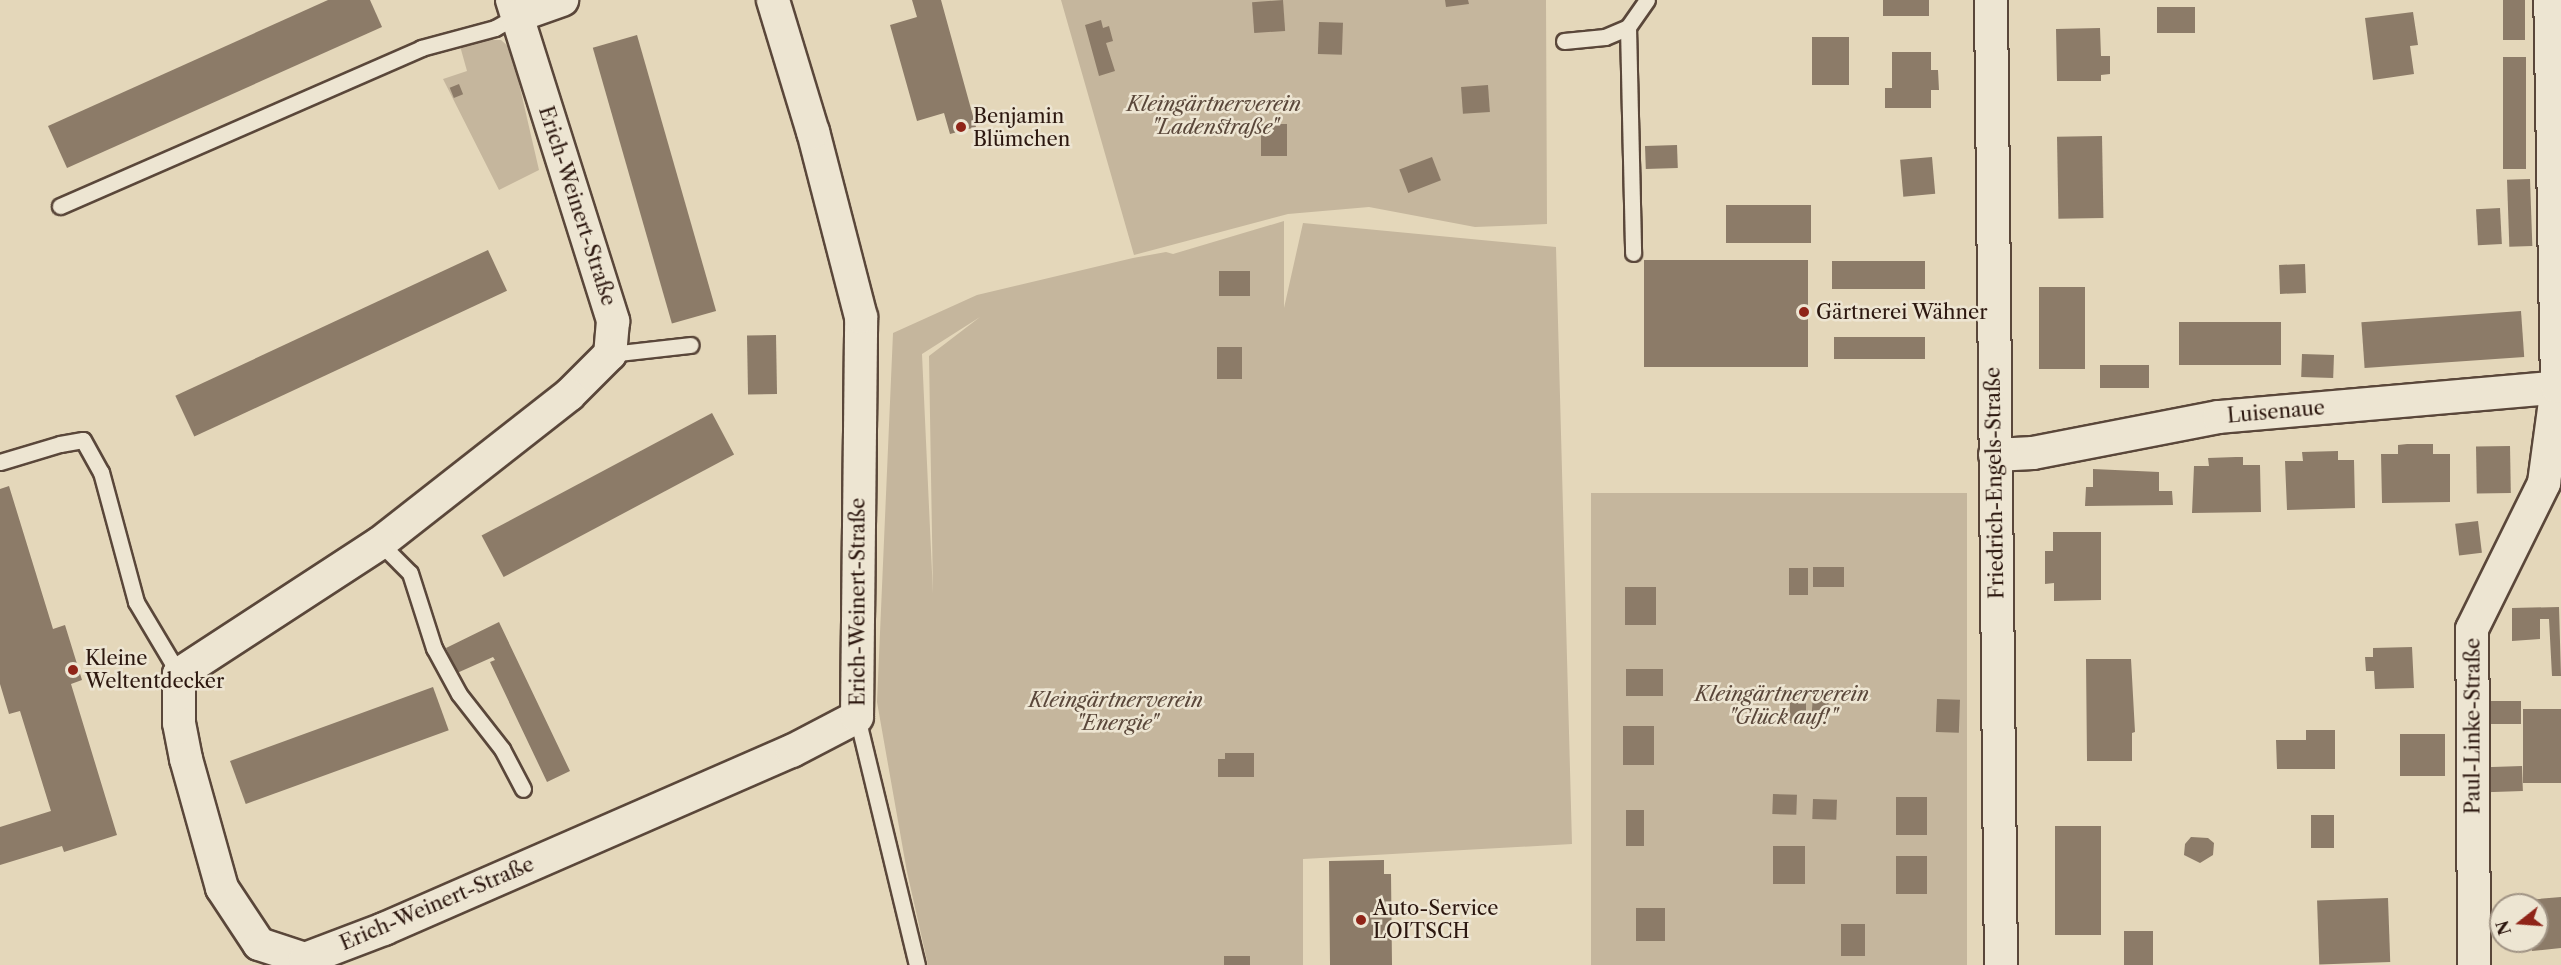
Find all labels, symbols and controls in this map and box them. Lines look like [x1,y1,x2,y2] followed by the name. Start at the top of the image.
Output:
[1127,92,1301,139] park label: Kleingärtnerverein "Ladenstraße"
[533,103,621,309] street label: Erich-Weinert-Straße
[973,104,1070,151] place label: Benjamin Blümchen
[954,120,968,134] marker: Benjamin Blümchen
[1816,300,1988,324] place label: Gärtnerei Wähner
[1797,305,1811,319] marker: Gärtnerei Wähner
[1981,367,2009,599] street label: Friedrich-Engels-Straße
[2226,396,2326,428] street label: Luisenaue
[846,498,870,706] street label: Erich-Weinert-Straße
[2461,638,2485,814] street label: Paul-Linke-Straße
[85,646,224,693] place label: Kleine Weltentdecker
[66,663,80,677] marker: Kleine Weltentdecker
[1695,682,1869,729] park label: Kleingärtnerverein "Glück auf!"
[1029,689,1203,736] park label: Kleingärtnerverein "Energie"
[336,852,538,956] street label: Erich-Weinert-Straße
[2489,893,2549,953] north arrow
[1373,897,1499,944] place label: Auto-Service LOITSCH
[1354,913,1368,927] marker: Auto-Service LOITSCH
[2492,918,2515,937] text: N

